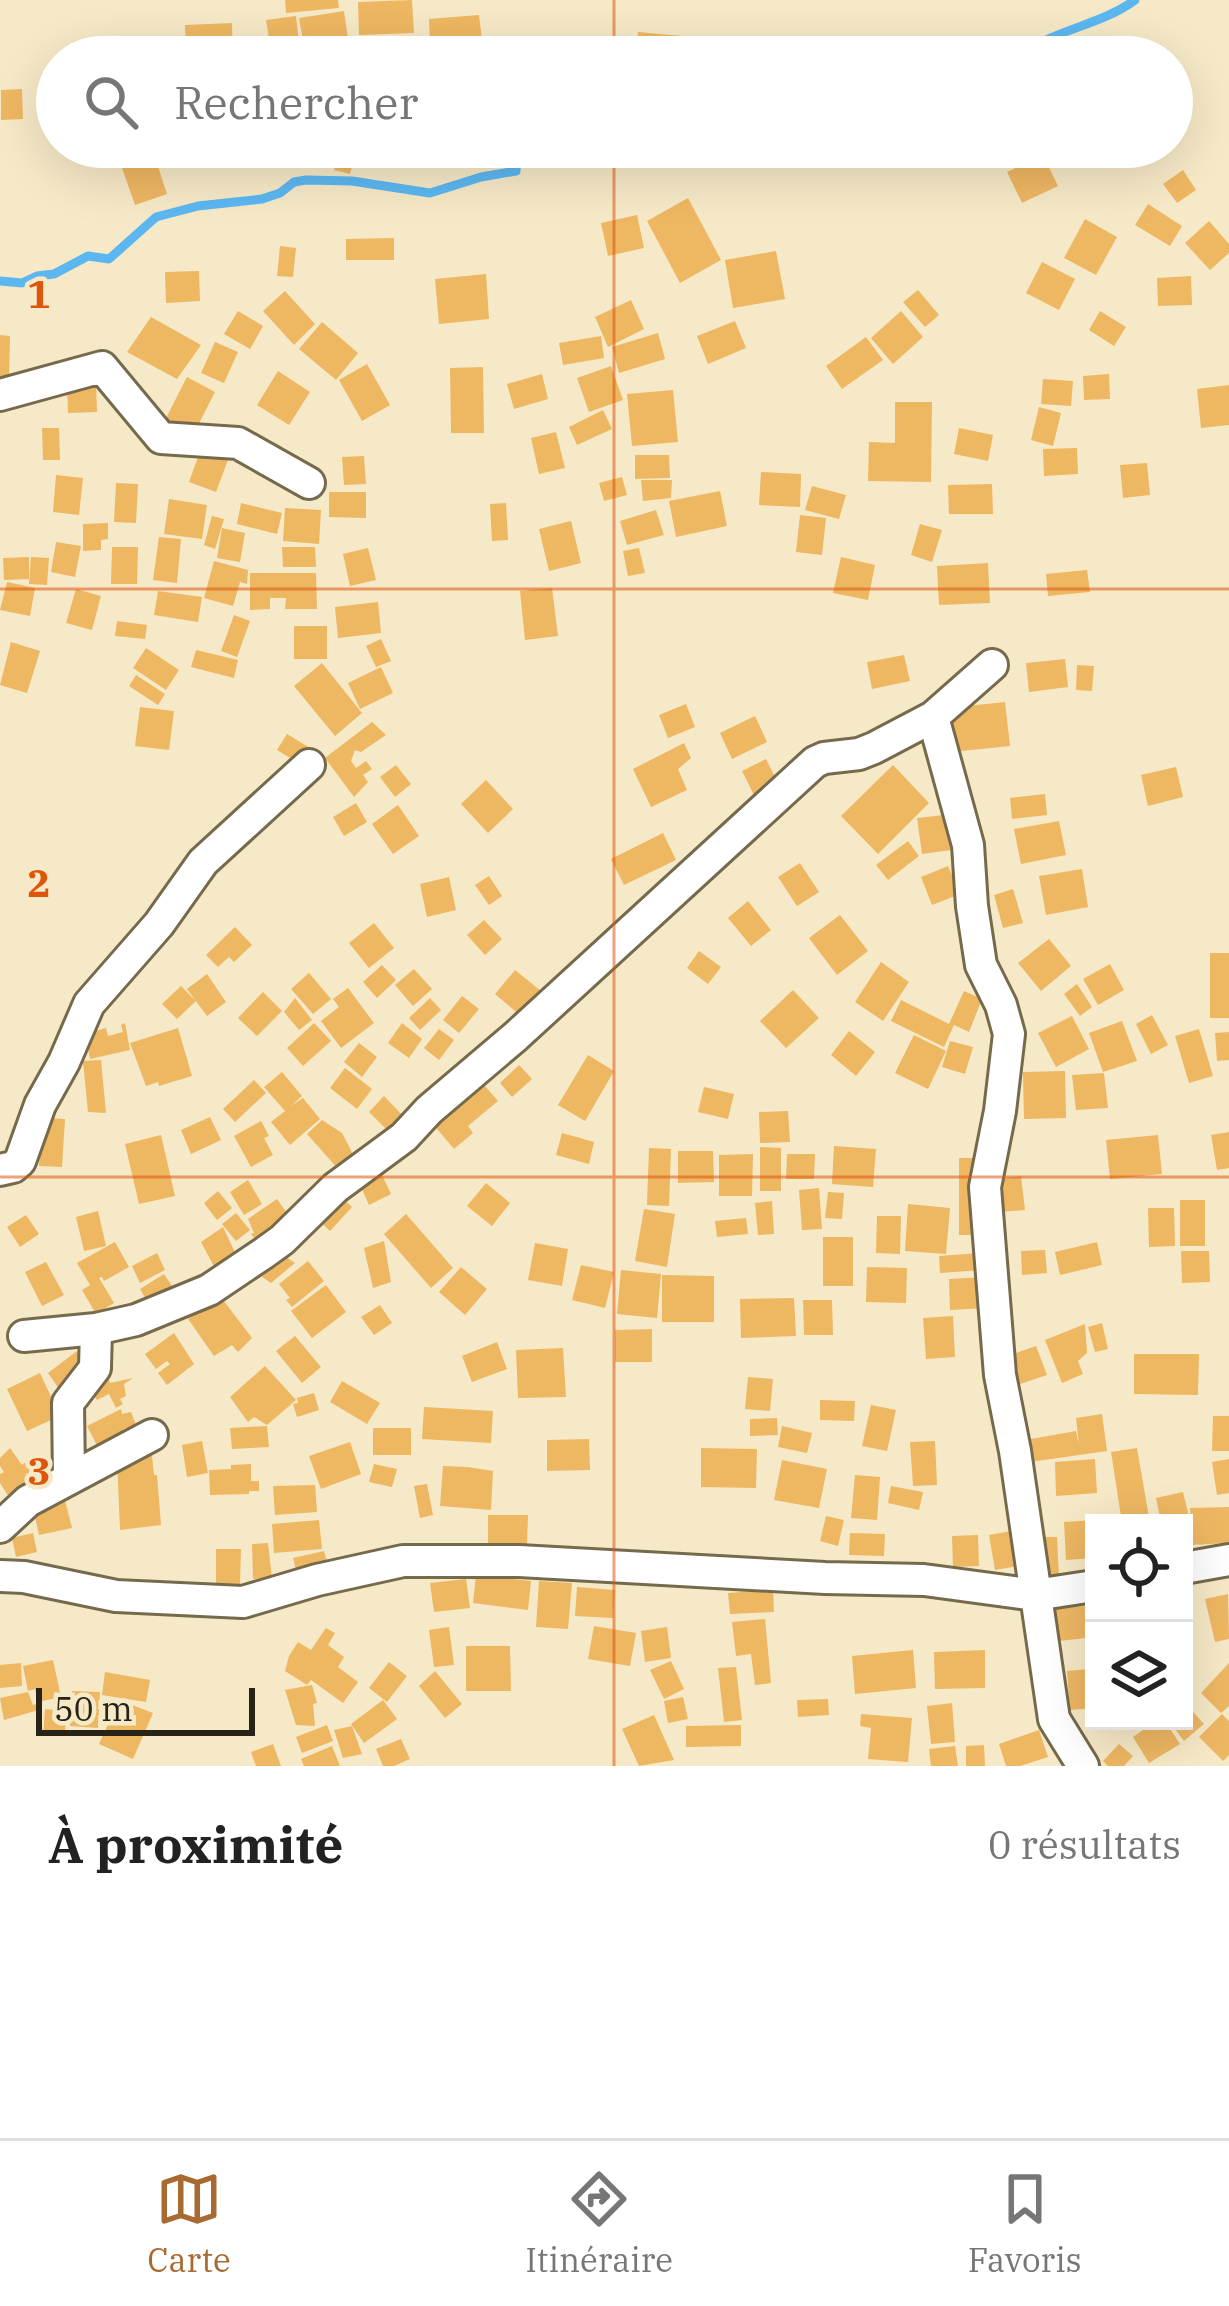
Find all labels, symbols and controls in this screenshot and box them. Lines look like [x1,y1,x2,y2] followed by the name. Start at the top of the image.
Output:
[36,36,1193,168] search box
[78,69,144,135] icon: search
[174,73,418,131] text: Rechercher
[27,268,51,319] text: 1
[27,857,51,908] text: 2
[27,1445,51,1496] text: 3
[1085,1514,1193,1730] map controls
[1085,1514,1193,1622] button: locate
[1085,1622,1193,1730] button: layers
[36,1682,255,1735] scale bar
[54,1687,133,1730] text: 50 m
[48,1811,343,1877] text: À proximité
[988,1819,1181,1870] text: 0 résultats
[147,2166,231,2281] tab: Carte
[525,2166,673,2281] tab: Itinéraire
[968,2166,1082,2281] tab: Favoris

